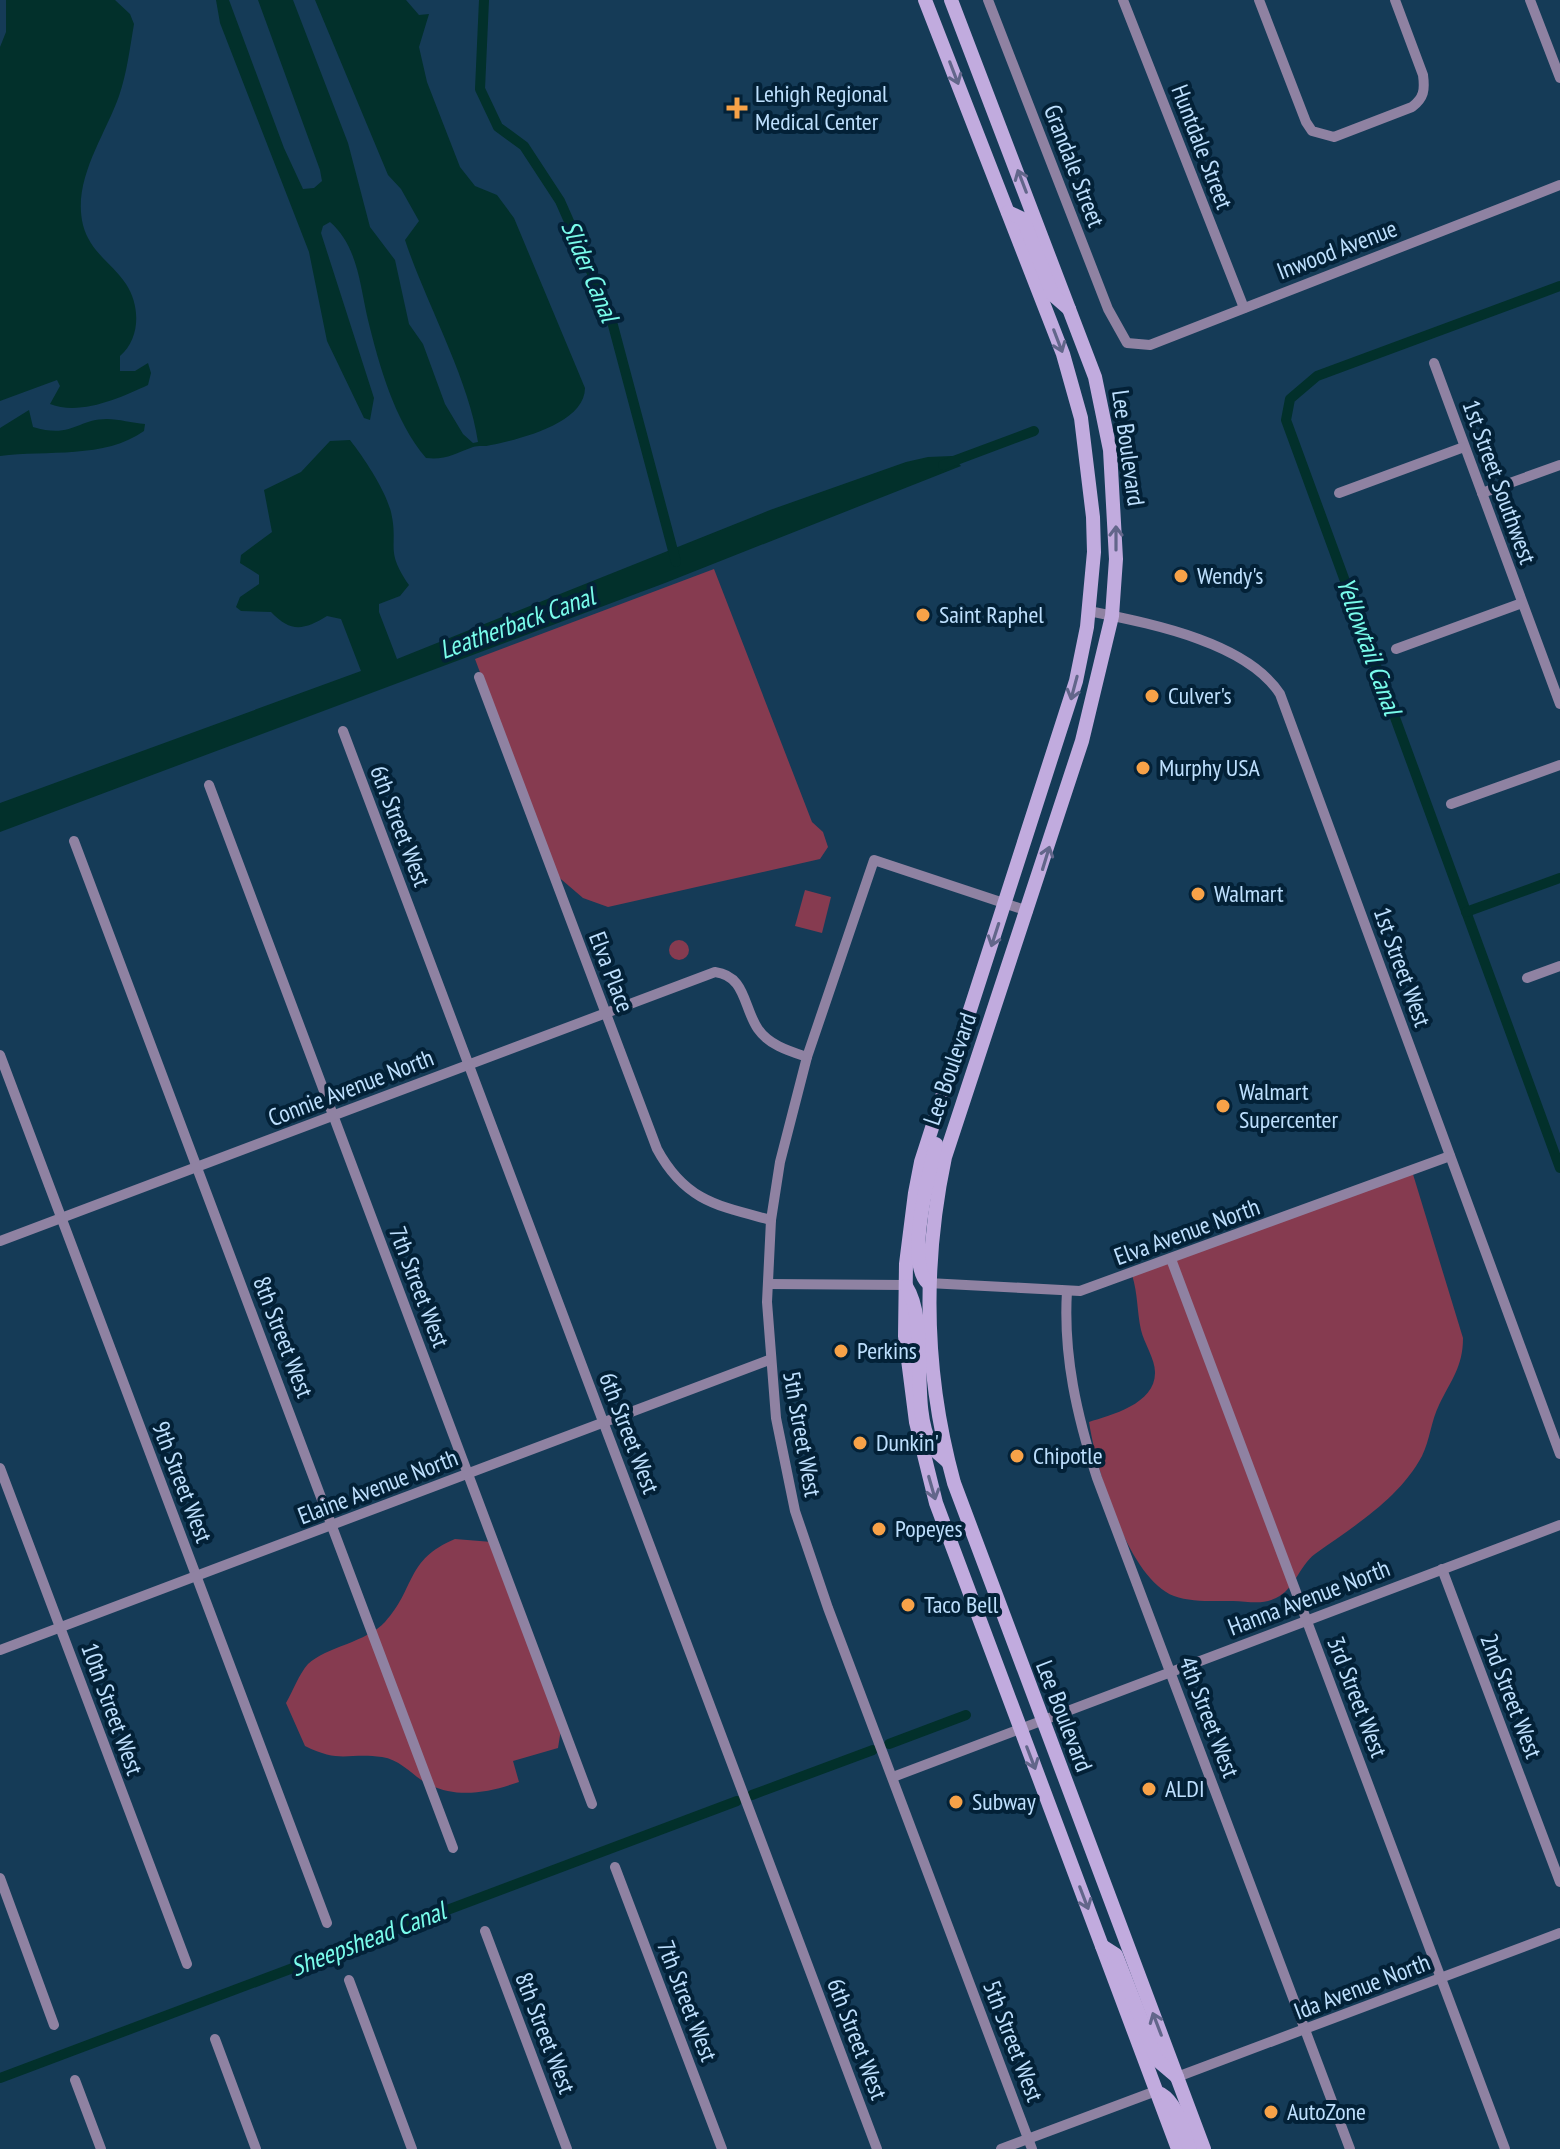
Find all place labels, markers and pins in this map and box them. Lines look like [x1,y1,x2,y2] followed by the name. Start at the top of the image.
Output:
[755,78,888,137] place label: Lehigh Regional Medical Center
[726,97,748,119] marker: Lehigh Regional Medical Center
[1197,560,1263,591] place label: Wendy's
[1172,567,1190,585] marker: Wendy's
[939,599,1044,630] place label: Saint Raphel
[914,606,932,624] marker: Saint Raphel
[1168,680,1232,711] place label: Culver's
[1143,687,1161,705] marker: Culver's
[1159,752,1260,783] place label: Murphy USA
[1134,759,1152,777] marker: Murphy USA
[1214,878,1284,909] place label: Walmart
[1189,885,1207,903] marker: Walmart
[1239,1076,1339,1135] place label: Walmart Supercenter
[1214,1097,1232,1115] marker: Walmart Supercenter
[857,1335,917,1366] place label: Perkins
[832,1342,850,1360] marker: Perkins
[876,1427,939,1458] place label: Dunkin'
[851,1434,869,1452] marker: Dunkin'
[1033,1440,1103,1471] place label: Chipotle
[1008,1447,1026,1465] marker: Chipotle
[895,1513,963,1544] place label: Popeyes
[870,1520,888,1538] marker: Popeyes
[924,1589,999,1620] place label: Taco Bell
[899,1596,917,1614] marker: Taco Bell
[1165,1773,1205,1804] place label: ALDI
[1140,1780,1158,1798] marker: ALDI
[972,1786,1036,1817] place label: Subway
[947,1793,965,1811] marker: Subway
[1287,2096,1366,2127] place label: AutoZone
[1262,2103,1280,2121] marker: AutoZone

